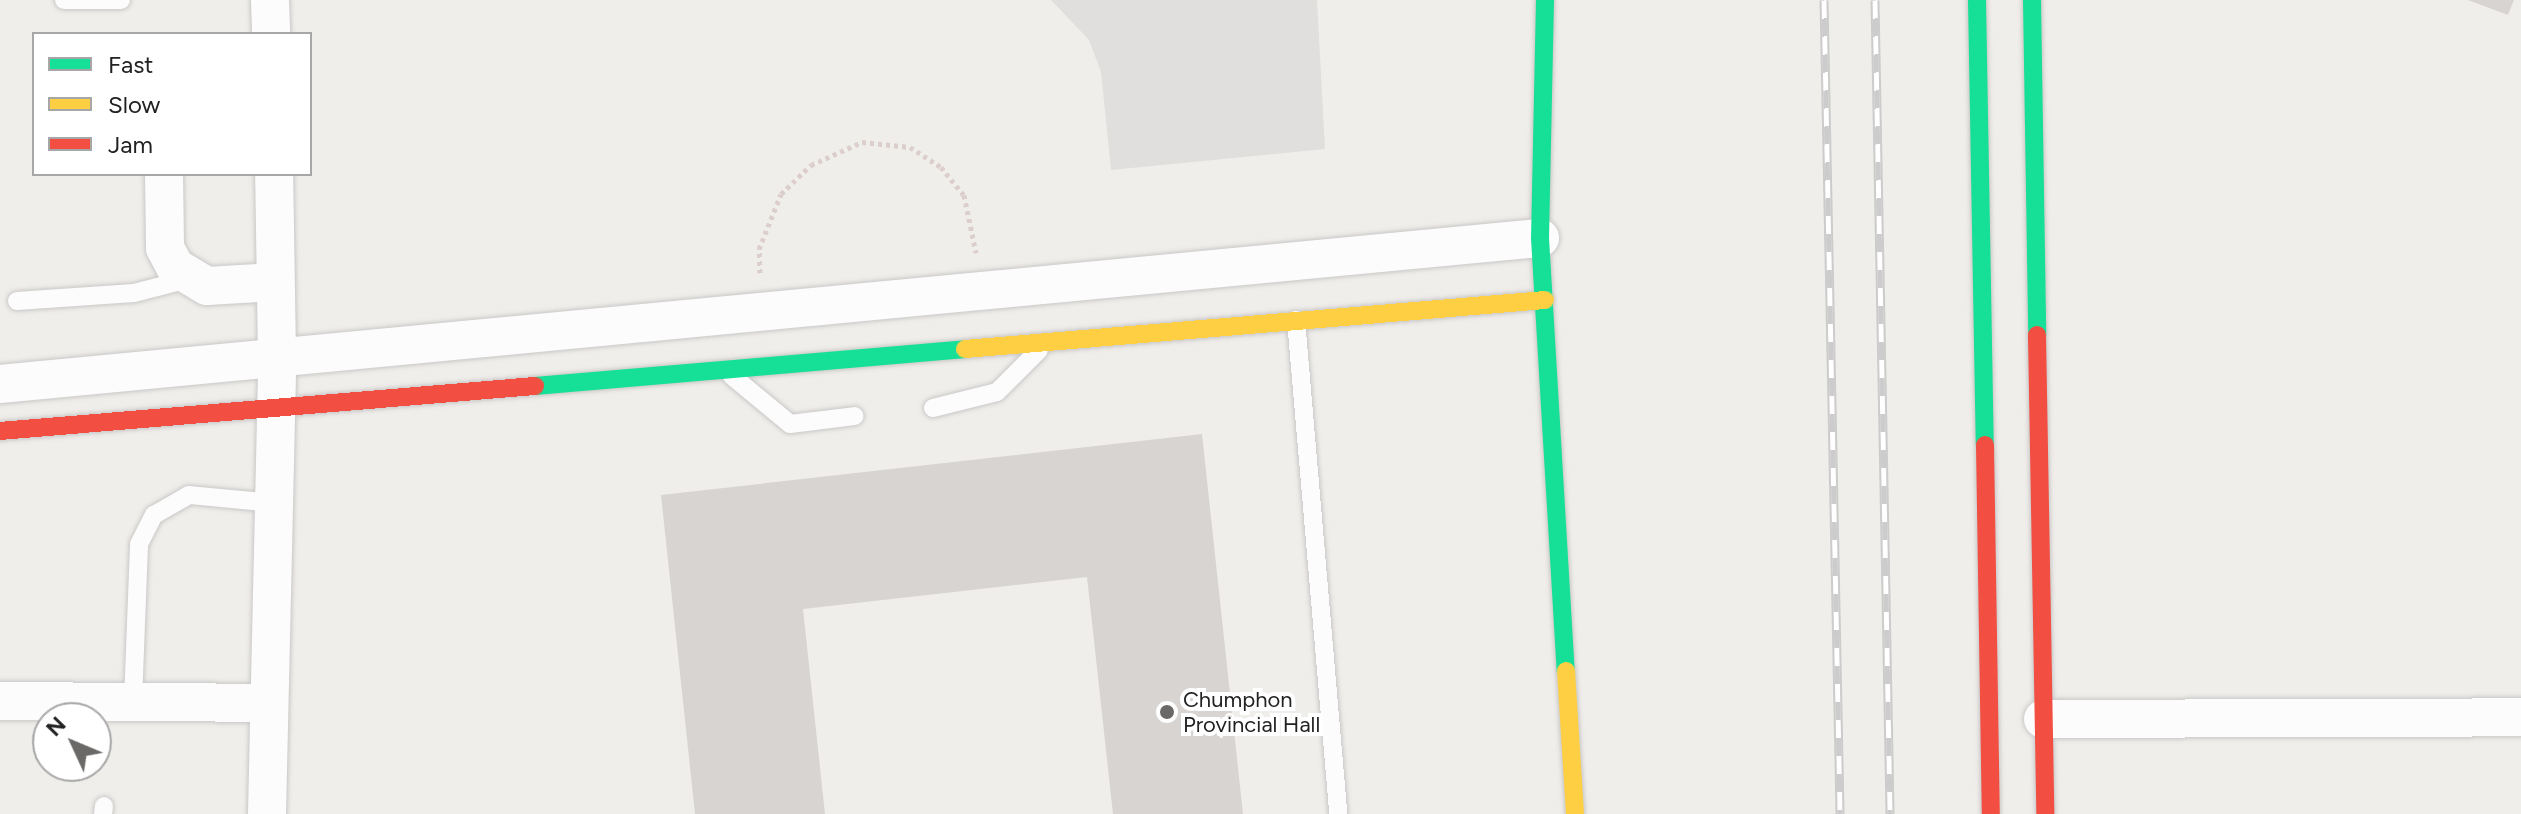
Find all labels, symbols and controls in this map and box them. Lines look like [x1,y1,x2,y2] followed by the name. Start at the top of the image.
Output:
[32,32,312,176] legend
[108,50,153,79] text: Fast
[108,90,160,119] text: Slow
[108,130,153,159] text: Jam
[1183,686,1320,738] place label: Chumphon Provincial Hall
[32,702,112,782] north arrow
[1158,703,1176,721] marker: Chumphon Provincial Hall
[40,711,71,742] text: N

